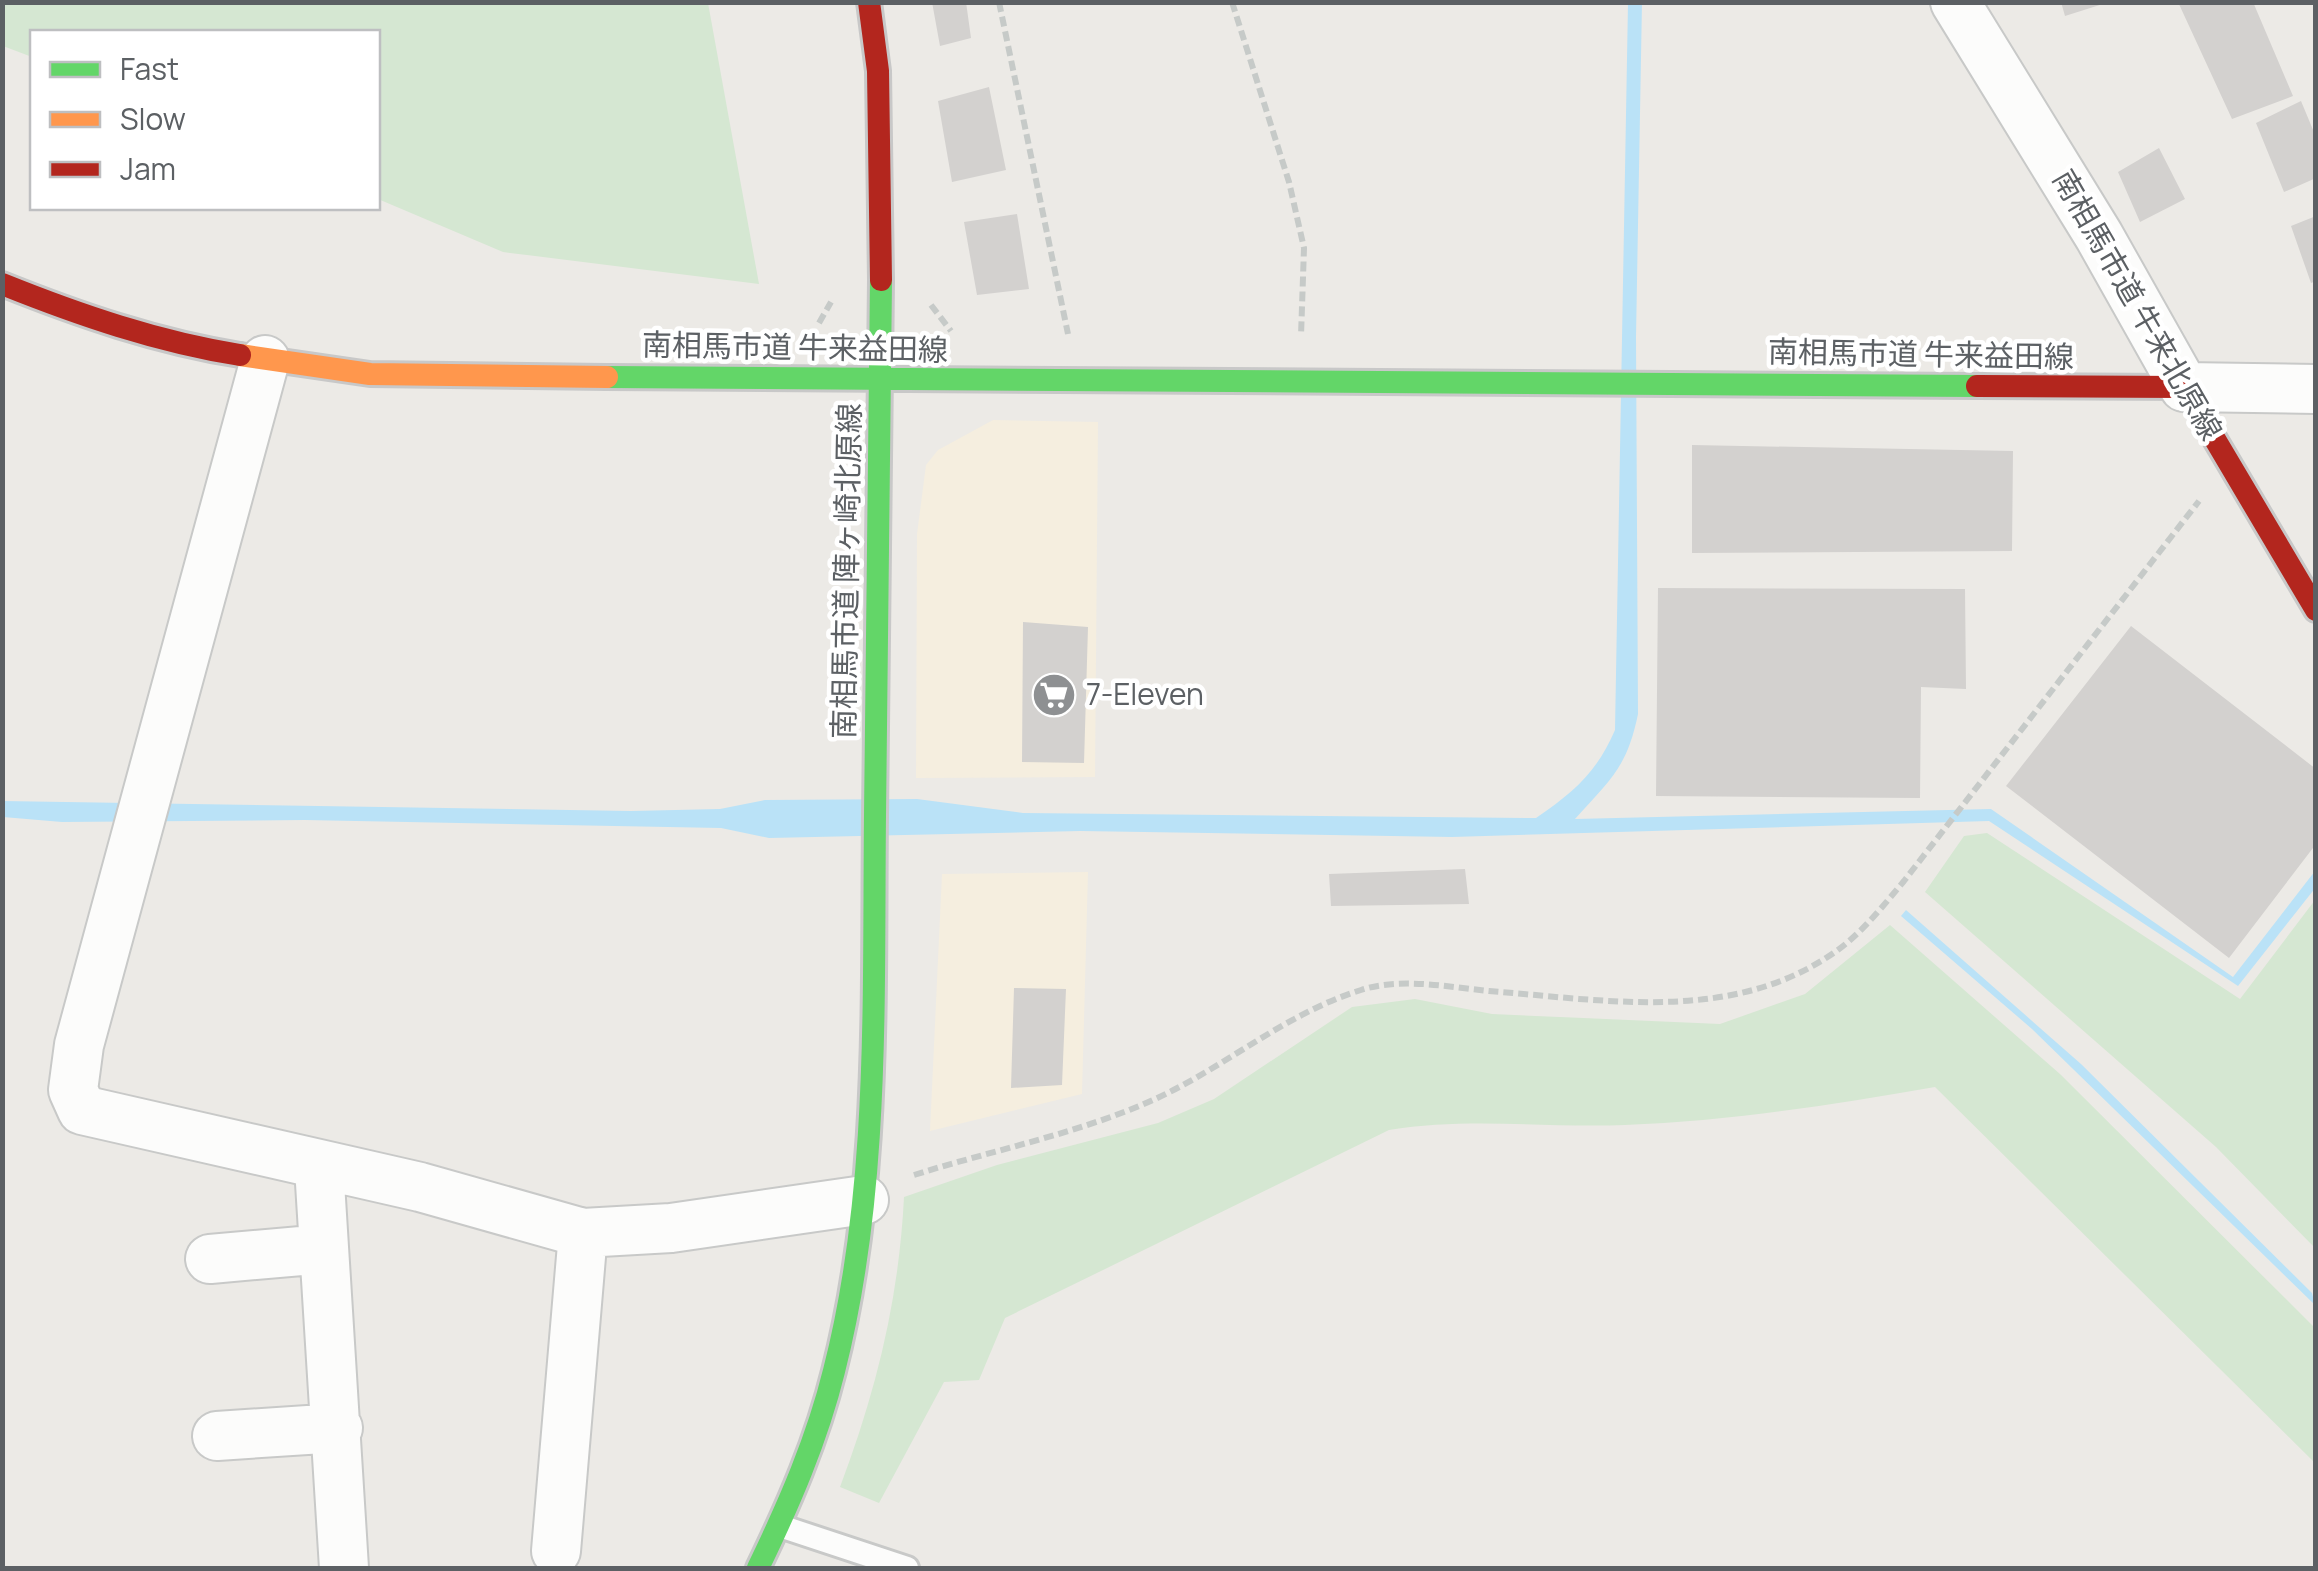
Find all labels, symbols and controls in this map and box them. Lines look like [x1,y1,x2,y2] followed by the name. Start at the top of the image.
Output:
[30,30,380,210] legend
[120,48,179,89] text: Fast
[120,98,186,139] text: Slow
[120,148,176,189] text: Jam
[2044,161,2233,447] street label: 南相馬市道 牛来北原線
[642,323,948,370] street label: 南相馬市道 牛来益田線
[1768,330,2074,377] street label: 南相馬市道 牛来益田線
[822,403,869,739] street label: 南相馬市道 陣ヶ崎北原線
[1031,672,1077,718] supermarket icon: 7-Eleven
[1086,673,1204,714] place label: 7-Eleven

